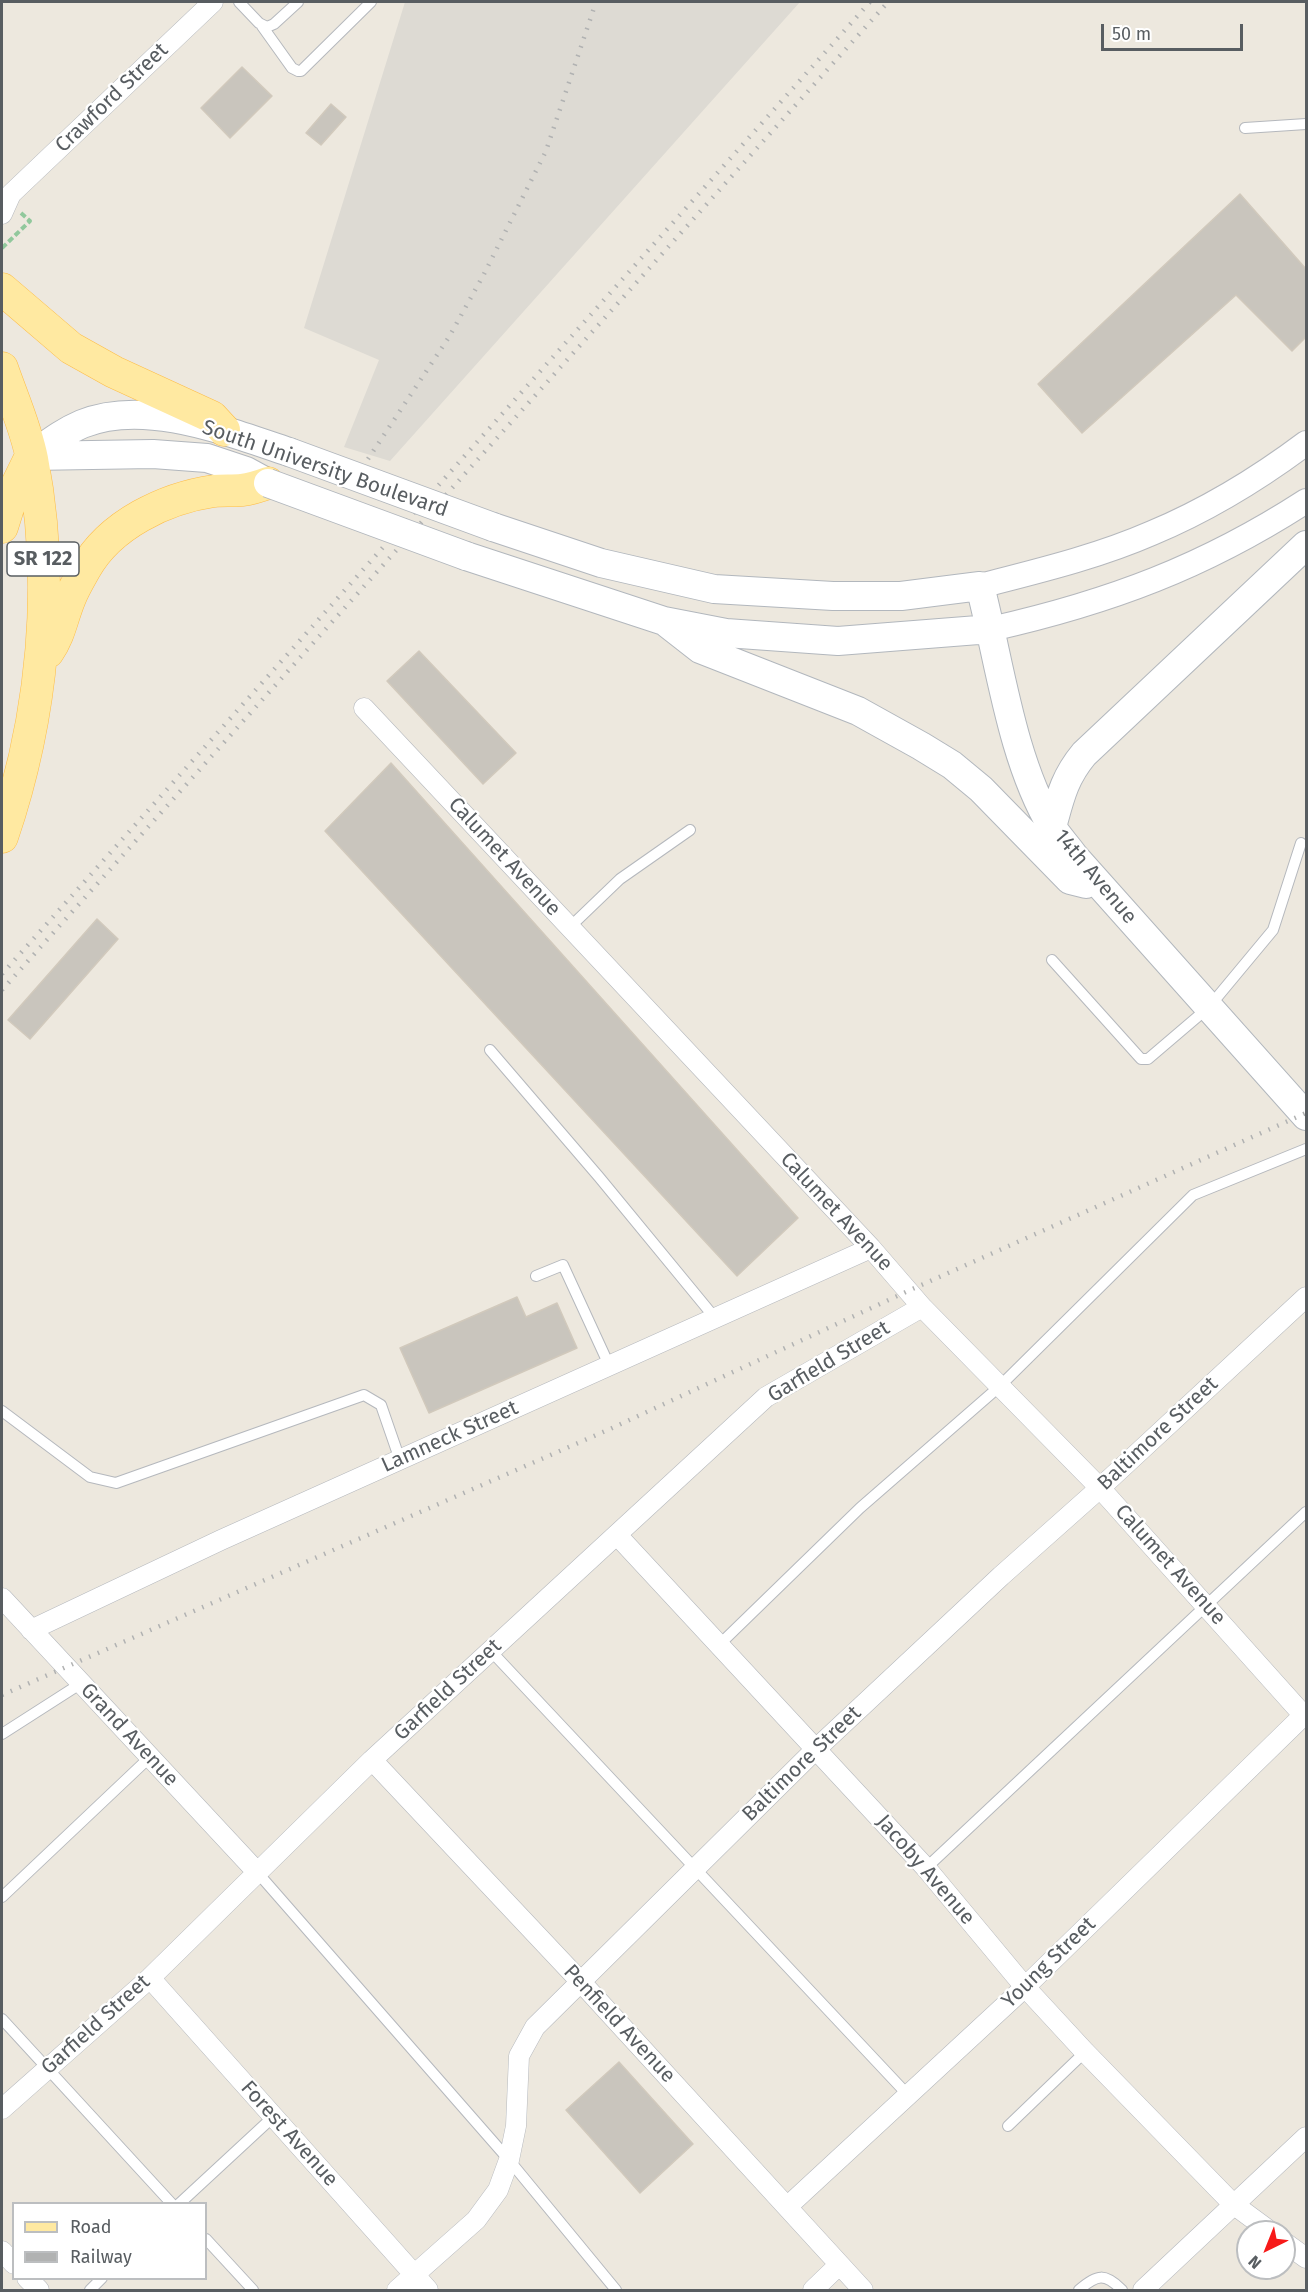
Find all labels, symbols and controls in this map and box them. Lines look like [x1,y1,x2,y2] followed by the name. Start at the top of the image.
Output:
[1104,12,1246,50] scale bar
[1112,23,1151,45] text: 50 m
[50,38,174,158] street label: Crawford Street
[199,415,451,523] street label: South University Boulevard
[7,542,79,576] road number: SR 122
[442,792,566,922] street label: Calumet Avenue
[1048,825,1142,929] street label: 14th Avenue
[774,1147,898,1277] street label: Calumet Avenue
[764,1316,894,1408] street label: Garfield Street
[1093,1372,1223,1496] street label: Baltimore Street
[378,1396,522,1478] street label: Lamneck Street
[1109,1500,1231,1630] street label: Calumet Avenue
[389,1634,507,1746] street label: Garfield Street
[75,1678,183,1792] street label: Grand Avenue
[737,1701,867,1827] street label: Baltimore Street
[870,1810,980,1930] street label: Jacoby Avenue
[997,1912,1101,2014] street label: Young Street
[558,1960,680,2088] street label: Penfield Avenue
[36,1970,156,2080] street label: Garfield Street
[235,2076,343,2192] street label: Forest Avenue
[12,2202,207,2280] legend
[70,2216,112,2238] text: Road
[1236,2220,1296,2280] north arrow
[70,2246,132,2268] text: Railway
[1244,2252,1265,2273] text: N

